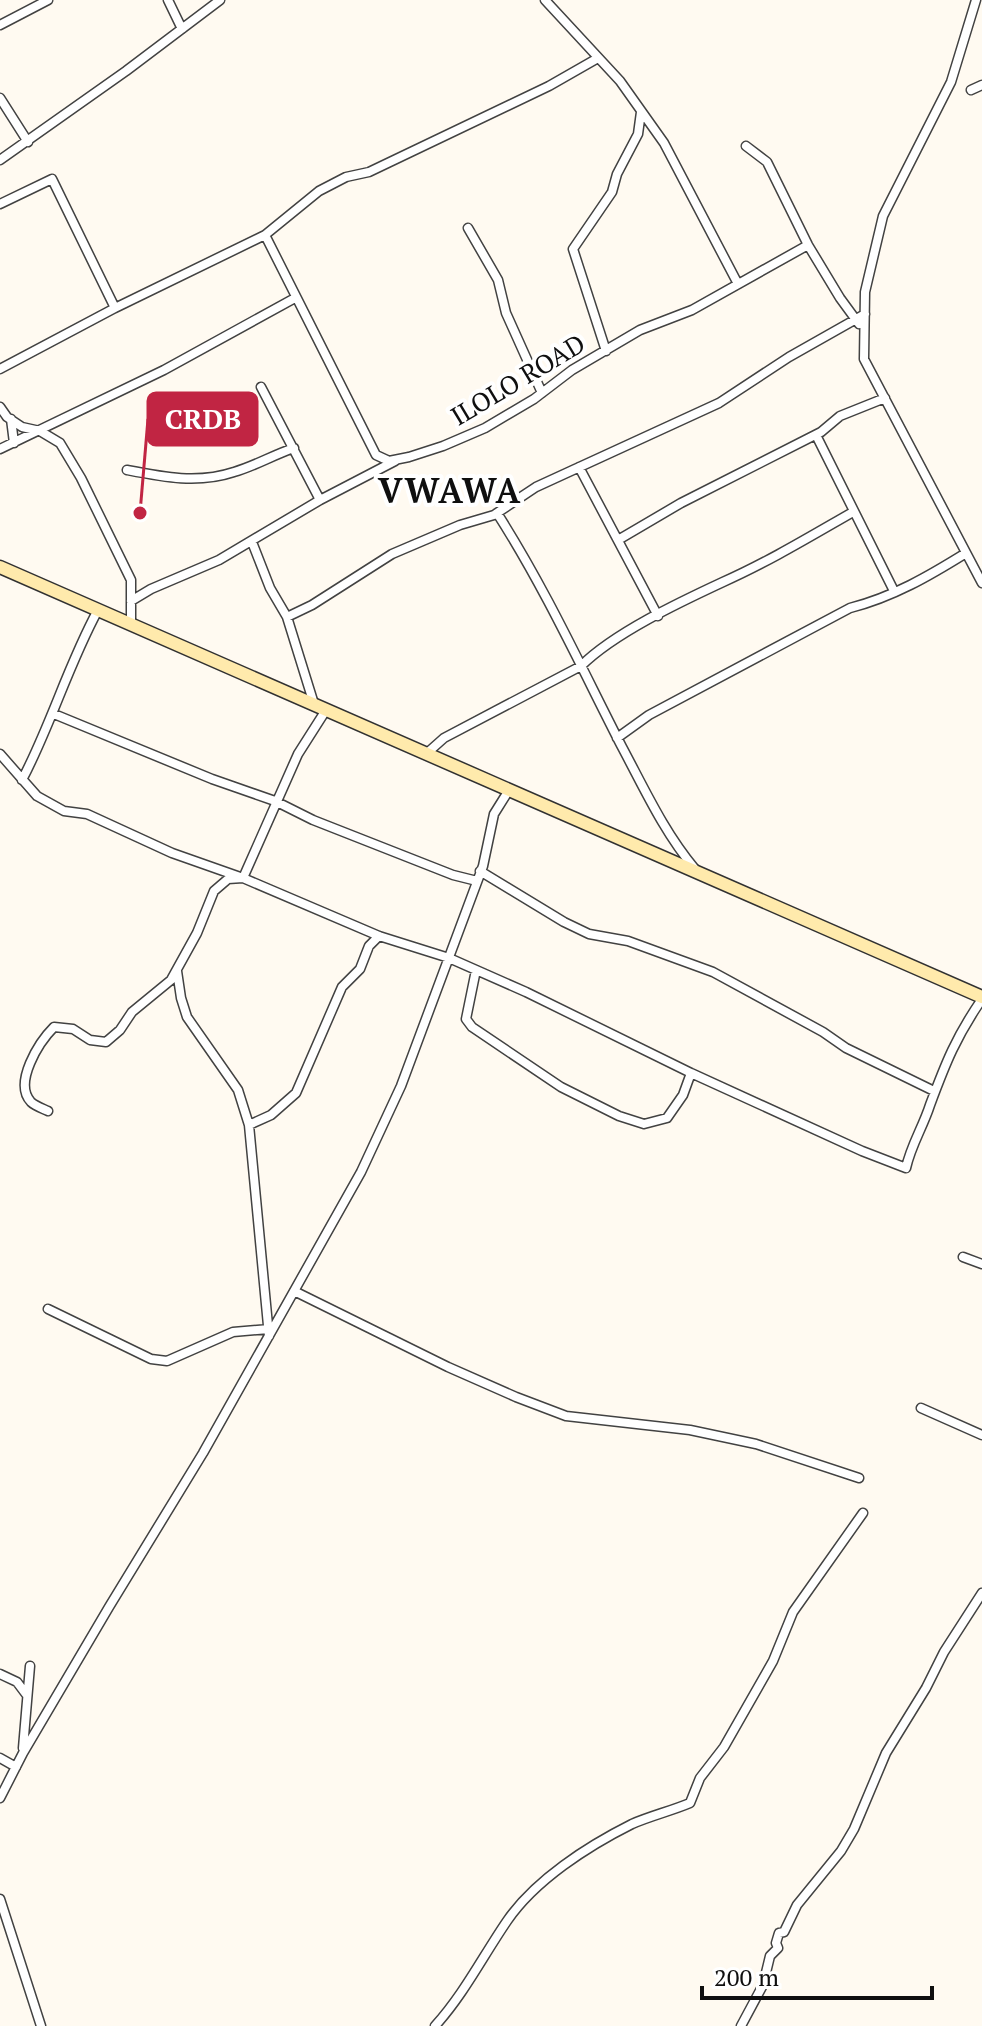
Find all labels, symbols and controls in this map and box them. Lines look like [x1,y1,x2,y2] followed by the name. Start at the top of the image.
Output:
[444,326,591,433] street label: ILOLO ROAD
[148,393,257,445] callout: CRDB
[165,400,241,437] text: CRDB
[378,468,522,513] district label: VWAWA
[702,1950,932,2000] scale bar
[714,1961,779,1993] text: 200 m

